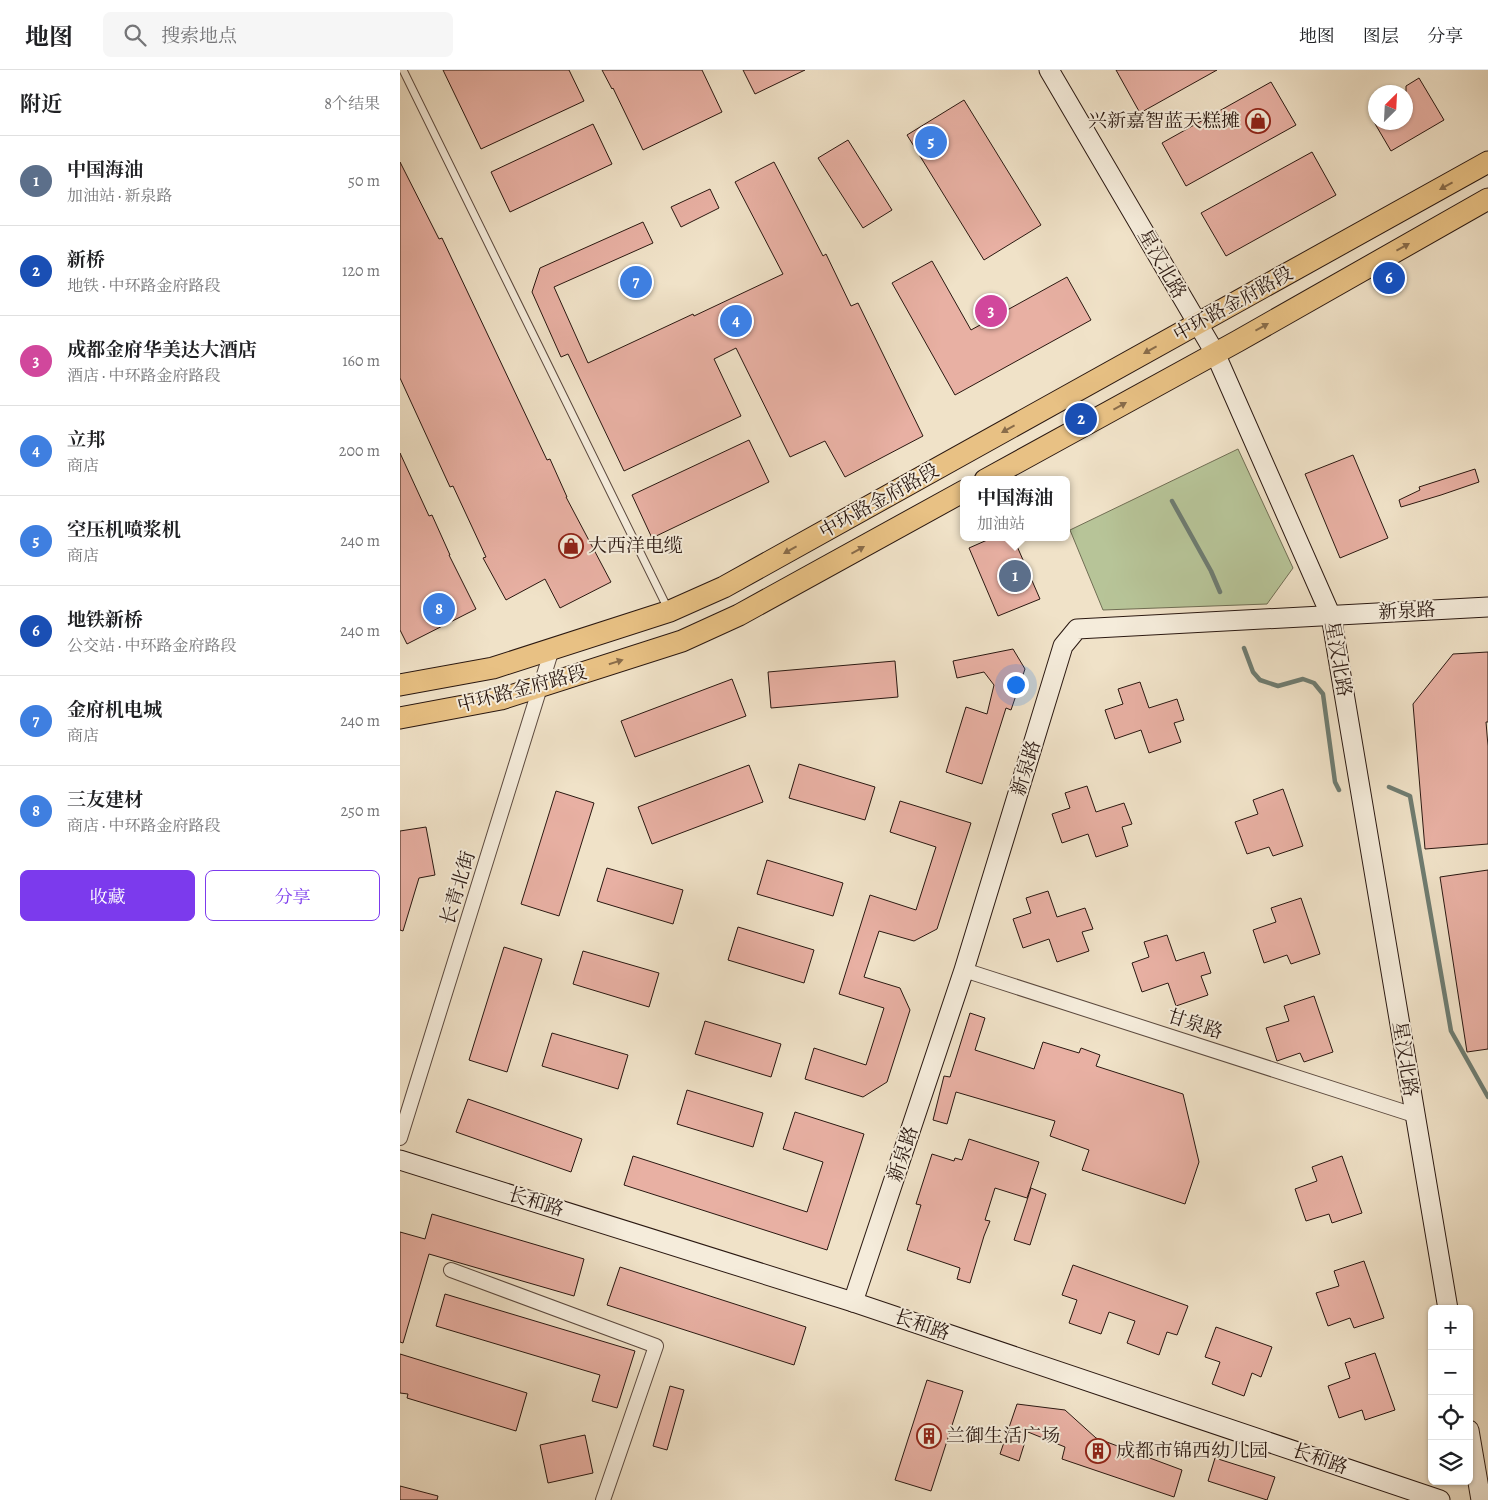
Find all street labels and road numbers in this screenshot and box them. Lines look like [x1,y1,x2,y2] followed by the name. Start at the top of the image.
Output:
[1132,225,1192,303] street label: 星汉北路
[1169,260,1297,348] street label: 中环路金府路段
[815,457,943,545] street label: 中环路金府路段
[1378,597,1436,625] street label: 新泉路
[1319,619,1357,699] street label: 星汉北路
[454,659,590,719] street label: 中环路金府路段
[1005,737,1047,799] street label: 新泉路
[434,848,482,928] street label: 长青北街
[1164,1003,1226,1045] street label: 甘泉路
[1386,1019,1424,1099] street label: 星汉北路
[882,1123,924,1185] street label: 新泉路
[505,1181,567,1223] street label: 长和路
[891,1303,953,1347] street label: 长和路
[1289,1437,1351,1481] street label: 长和路

